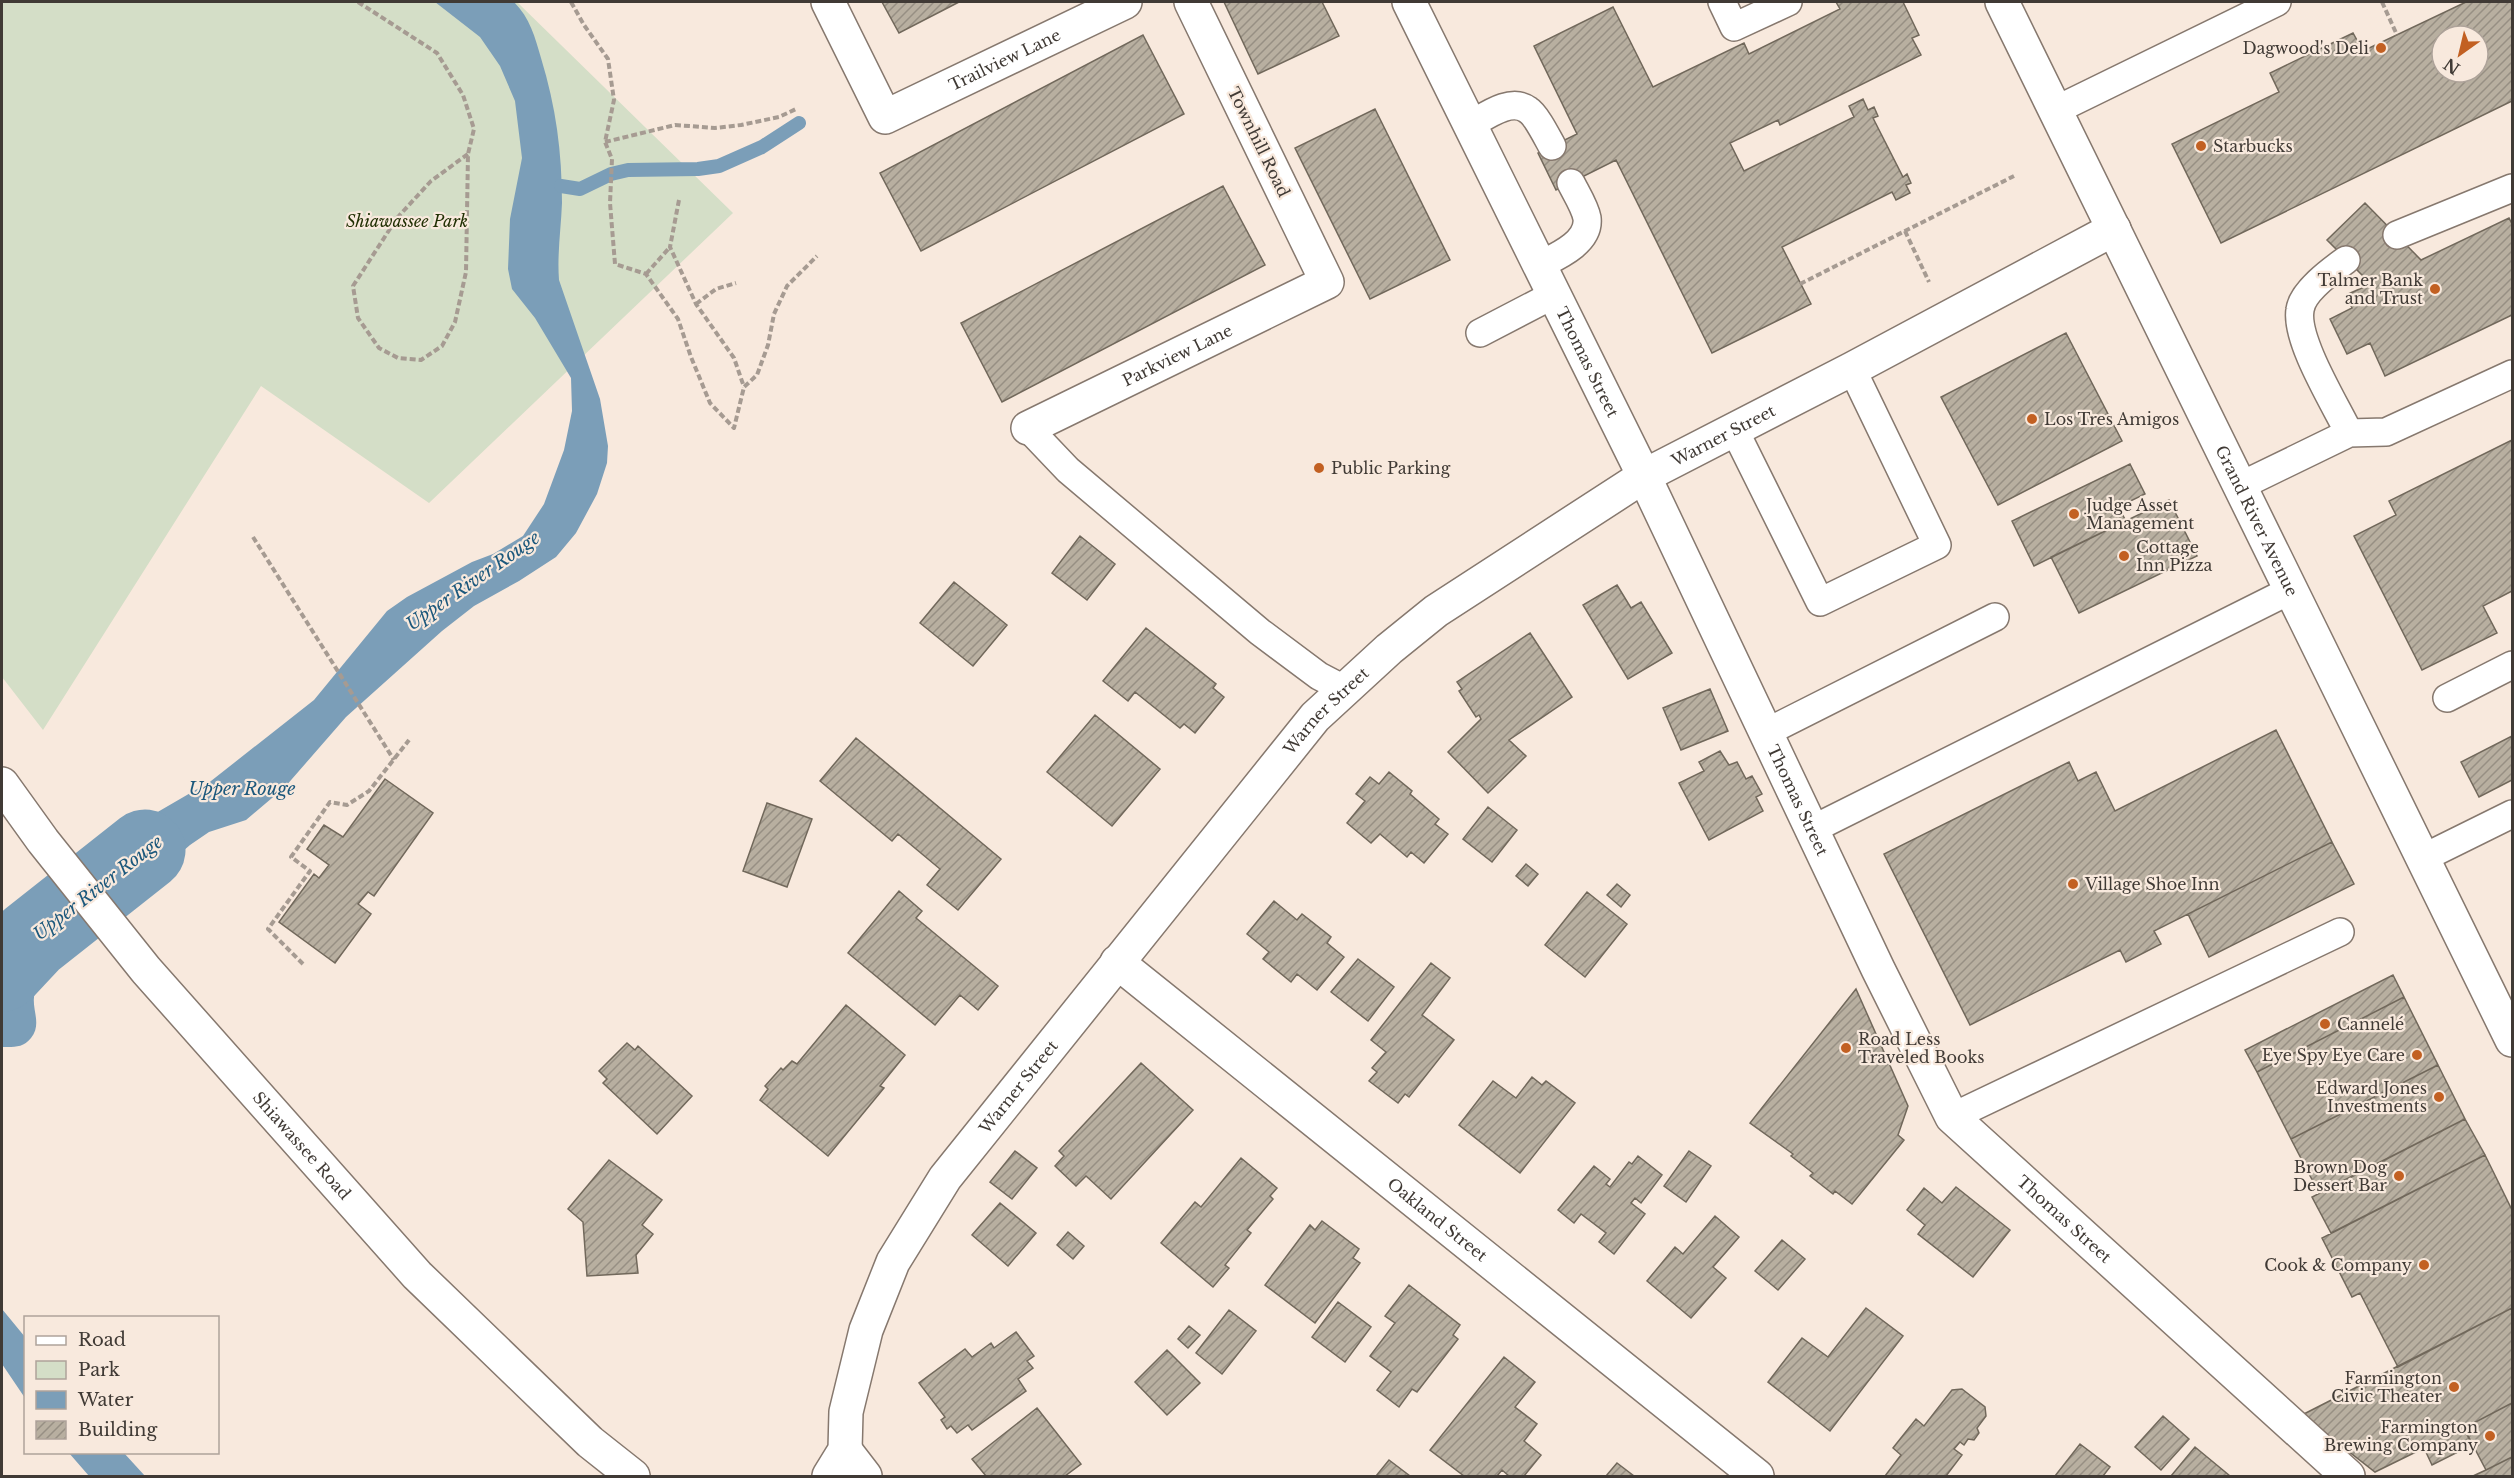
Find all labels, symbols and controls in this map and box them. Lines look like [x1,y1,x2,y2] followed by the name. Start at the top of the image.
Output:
[946,24,1064,95] street label: Trailview Lane
[2430,24,2490,84] north arrow
[2242,38,2370,58] place label: Dagwood's Deli
[2374,41,2388,55] marker: Dagwood's Deli
[2440,54,2463,79] text: N
[1224,84,1294,200] street label: Townhill Road
[2213,136,2293,156] place label: Starbucks
[2194,139,2208,153] marker: Starbucks
[346,211,468,231] park label: Shiawassee Park
[2318,270,2423,308] place label: Talmer Bank and Trust
[2428,282,2442,296] marker: Talmer Bank and Trust
[1552,304,1623,421] street label: Thomas Street
[1119,320,1235,390] street label: Parkview Lane
[1667,400,1779,471] street label: Warner Street
[2044,409,2179,429] place label: Los Tres Amigos
[2025,412,2039,426] marker: Los Tres Amigos
[2211,442,2302,600] street label: Grand River Avenue
[1331,458,1451,478] place label: Public Parking
[1312,461,1326,475] marker: Public Parking
[2084,495,2194,533] place label: Judge Asset Management
[2067,507,2081,521] marker: Judge Asset Management
[402,527,544,635] water label: Upper River Rouge
[2136,537,2213,575] place label: Cottage Inn Pizza
[2117,549,2131,563] marker: Cottage Inn Pizza
[1278,663,1373,759] street label: Warner Street
[1763,742,1833,859] street label: Thomas Street
[188,778,296,800] water label: Upper Rouge
[29,831,167,945] water label: Upper River Rouge
[2084,874,2220,894] place label: Village Shoe Inn
[2066,877,2080,891] marker: Village Shoe Inn
[2337,1014,2404,1034] place label: Cannelé
[2318,1017,2332,1031] marker: Cannelé
[1858,1029,1985,1067] place label: Road Less Traveled Books
[974,1036,1062,1138] street label: Warner Street
[1839,1041,1853,1055] marker: Road Less Traveled Books
[2262,1045,2405,1065] place label: Eye Spy Eye Care
[2410,1048,2424,1062] marker: Eye Spy Eye Care
[2316,1078,2427,1116] place label: Edward Jones Investments
[249,1087,355,1204] street label: Shiawassee Road
[2432,1090,2446,1104] marker: Edward Jones Investments
[2293,1157,2387,1195] place label: Brown Dog Dessert Bar
[2392,1169,2406,1183] marker: Brown Dog Dessert Bar
[2013,1171,2116,1267] street label: Thomas Street
[1383,1173,1491,1266] street label: Oakland Street
[2264,1255,2413,1275] place label: Cook & Company
[2417,1258,2431,1272] marker: Cook & Company
[24,1316,219,1454] legend
[78,1329,126,1351] text: Road
[78,1359,120,1381] text: Park
[2331,1368,2442,1406] place label: Farmington Civic Theater
[2447,1380,2461,1394] marker: Farmington Civic Theater
[77,1389,134,1411] text: Water
[2324,1417,2479,1455] place label: Farmington Brewing Company
[78,1419,157,1441] text: Building
[2483,1429,2497,1443] marker: Farmington Brewing Company

